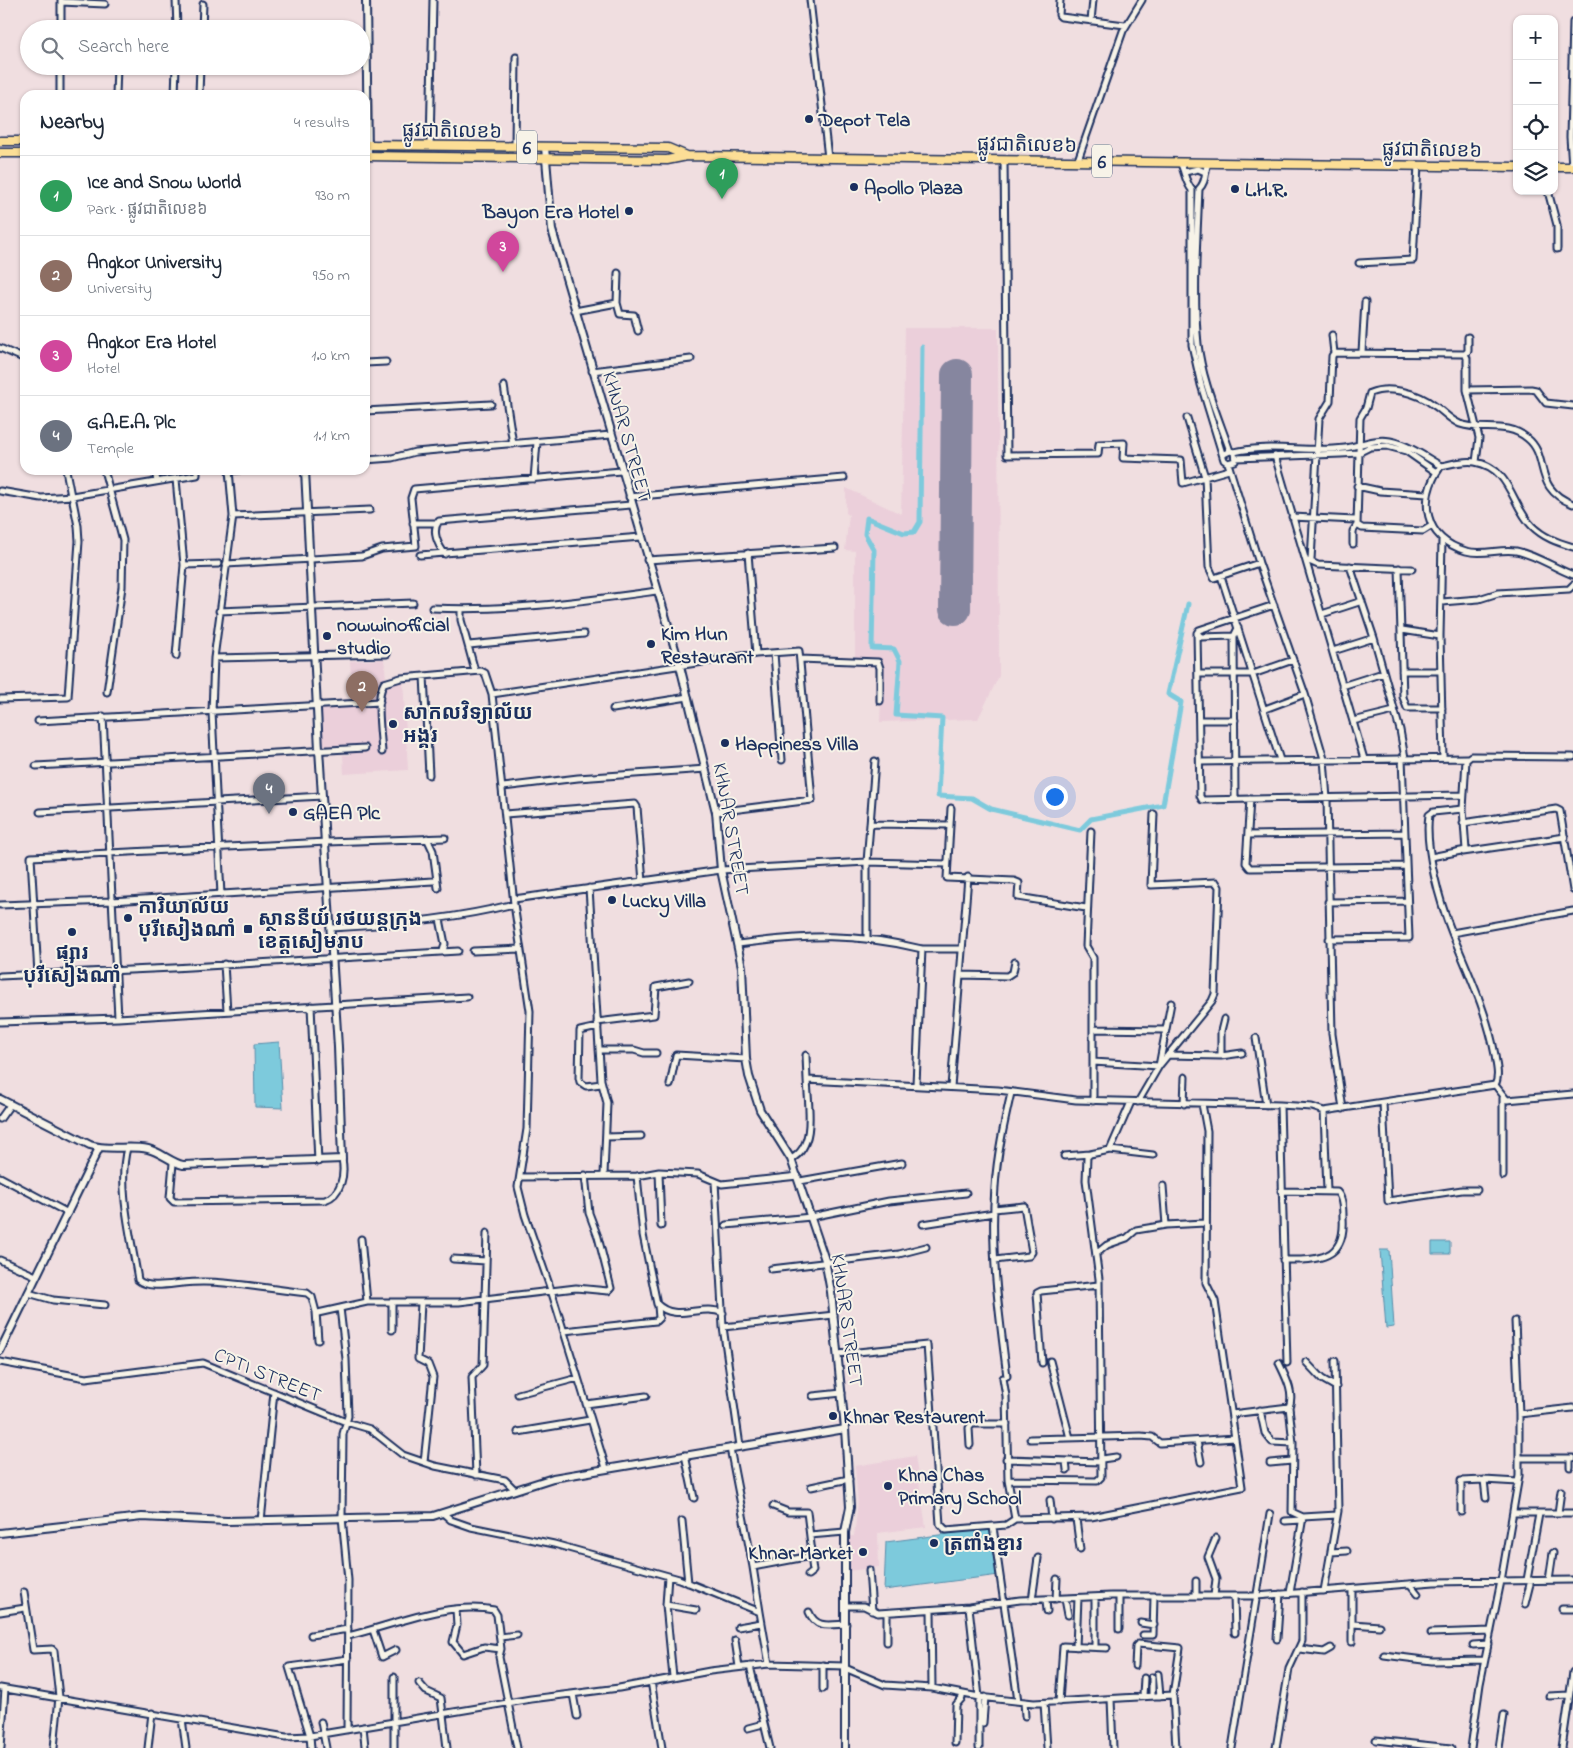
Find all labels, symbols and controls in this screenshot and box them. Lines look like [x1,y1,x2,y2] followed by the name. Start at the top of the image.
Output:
[1513,15,1558,195] map controls
[1513,15,1558,60] button: +
[20,20,370,75] search box
[38,34,66,62] icon: search
[78,34,169,61] text: Search here
[1513,60,1558,105] button: −
[1513,105,1558,150] button: locate
[818,107,910,136] place label: Depot Tela
[40,108,104,138] text: Nearby
[294,111,350,135] text: 4 results
[803,113,815,125] marker: Depot Tela
[402,117,502,150] street label: ផ្លូវជាតិលេខ៦
[517,130,537,163] road number: 6
[977,131,1077,164] street label: ផ្លូវជាតិលេខ៦
[1382,136,1482,169] street label: ផ្លូវជាតិលេខ៦
[1092,144,1112,178] road number: 6
[1513,150,1558,195] button: layers
[706,158,738,199] pin: 1
[87,170,241,197] text: Ice and Snow World
[864,175,963,204] place label: Apollo Plaza
[1245,177,1287,206] place label: L.H.R.
[848,181,860,193] marker: Apollo Plaza
[1229,183,1241,195] marker: L.H.R.
[53,184,59,208] text: 1
[315,184,350,208] text: 930 m
[87,198,207,222] text: Park · ផ្លូវជាតិលេខ៦
[482,199,619,229] place label: Bayon Era Hotel
[623,205,635,217] marker: Bayon Era Hotel
[487,231,519,272] pin: 3
[87,250,222,277] text: Angkor University
[52,264,60,288] text: 2
[313,264,350,288] text: 950 m
[87,277,152,301] text: University
[87,330,216,357] text: Angkor Era Hotel
[53,344,59,368] text: 3
[311,344,350,368] text: 1.0 km
[87,357,120,381] text: Hotel
[593,368,658,505] street label: KHNAR STREET
[87,410,176,437] text: G.A.E.A. Plc
[53,424,59,448] text: 4
[313,424,350,448] text: 1.1 km
[87,437,134,461] text: Temple
[337,612,449,664] place label: nowwinofficial studio
[661,621,754,673] place label: Kim Hun Restaurant
[321,630,333,642] marker: nowwinofficial studio
[645,638,657,650] marker: Kim Hun Restaurant
[346,671,378,712] pin: 2
[403,700,533,752] place label: សាកលវិទ្យាល័យ អង្គរ
[387,718,399,730] marker: សាកលវិទ្យាល័យ អង្គរ
[735,731,859,760] place label: Happiness Villa
[719,737,731,749] marker: Happiness Villa
[704,761,755,898] street label: KHNAR STREET
[253,773,285,814] pin: 4
[1042,784,1068,810] your location
[303,800,381,829] place label: GAEA Plc
[287,806,299,818] marker: GAEA Plc
[622,888,706,918] place label: Lucky Villa
[138,894,236,946] place label: ការិយាល័យ បុរីសៀងណាំ
[606,894,618,906] marker: Lucky Villa
[258,906,422,958] place label: ស្ថាននីយ៍ រថយន្តក្រុង ខេត្តសៀមរាប
[122,912,134,924] marker: ការិយាល័យ បុរីសៀងណាំ
[242,923,254,935] marker: ស្ថាននីយ៍ រថយន្តក្រុង ខេត្តសៀមរាប
[66,926,78,938] marker: ផ្សារ បុរីសៀងណាំ
[23,940,121,992] place label: ផ្សារ បុរីសៀងណាំ
[822,1252,869,1389] street label: KHNAR STREET
[209,1342,325,1411] street label: CPTI STREET
[843,1404,985,1433] place label: Khnar Restaurent
[827,1410,839,1422] marker: Khnar Restaurent
[898,1462,1022,1515] place label: Khna Chas Primary School
[882,1480,894,1492] marker: Khna Chas Primary School
[944,1531,1023,1560] place label: ត្រពាំងខ្នារ
[928,1537,940,1549] marker: ត្រពាំងខ្នារ
[748,1540,853,1569] place label: Khnar Market
[857,1546,869,1558] marker: Khnar Market

